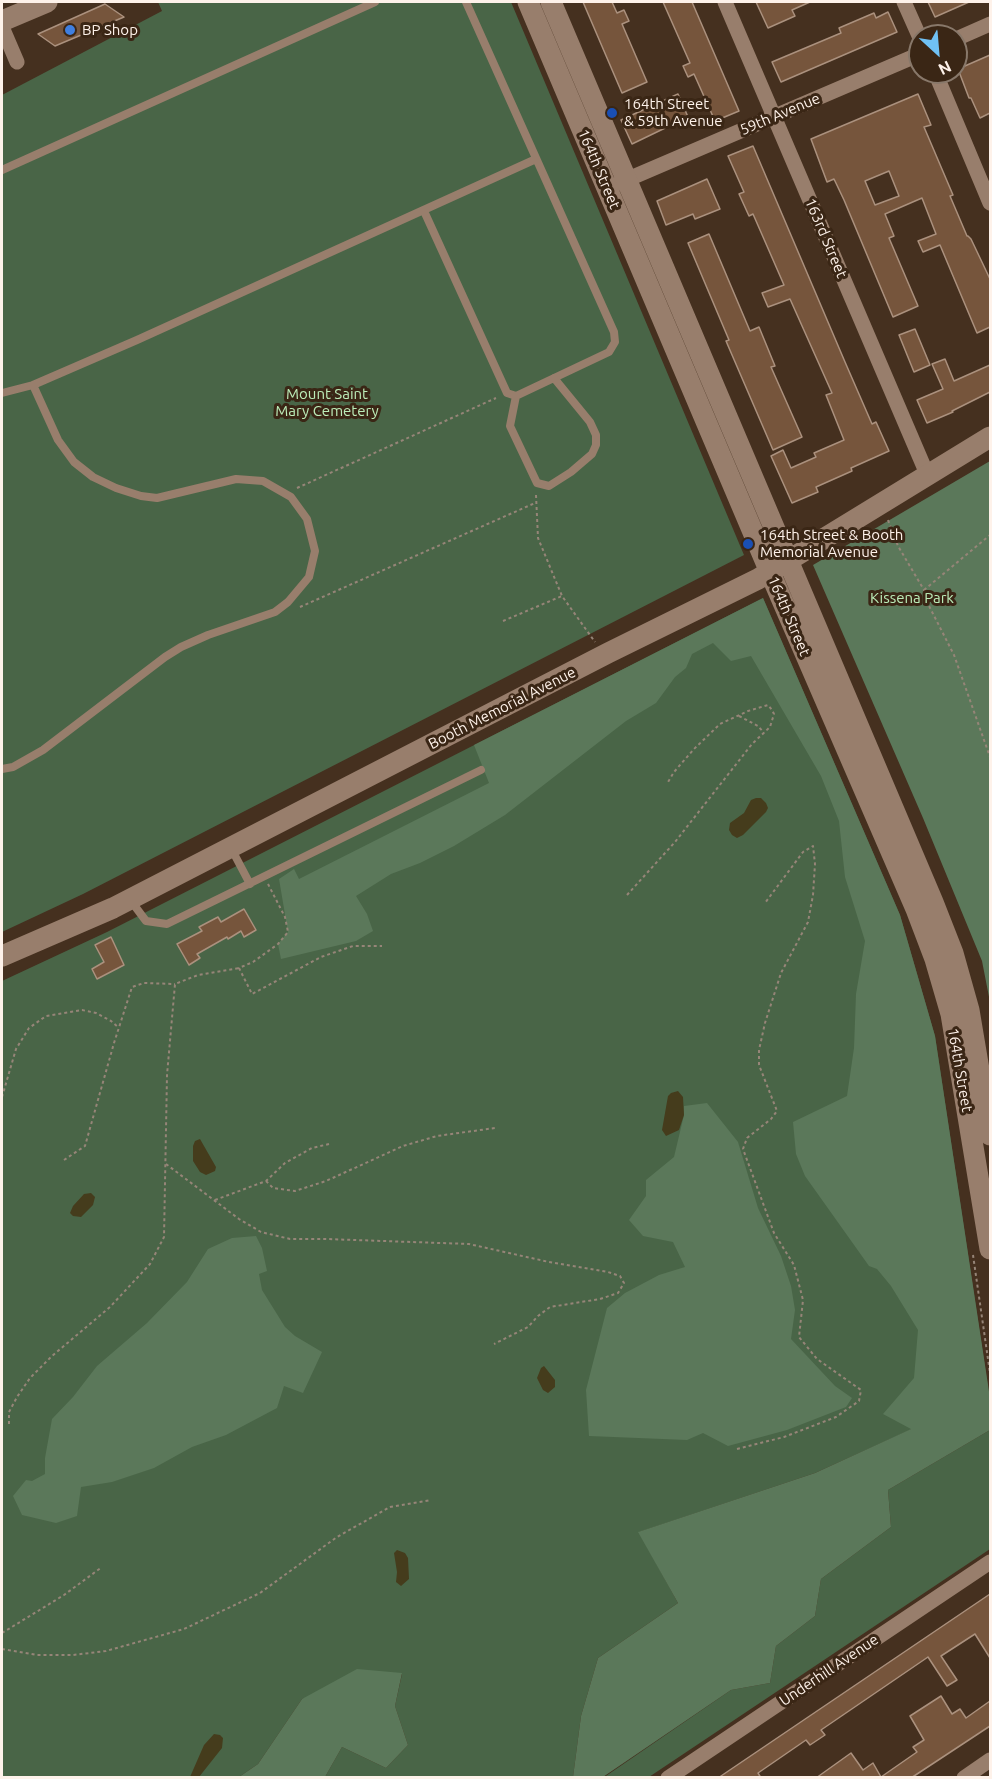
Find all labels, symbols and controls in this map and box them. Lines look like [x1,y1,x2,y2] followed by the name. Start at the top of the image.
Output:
[82,21,138,39] place label: BP Shop
[63,23,77,37] marker: BP Shop
[908,24,968,84] north arrow
[936,58,954,79] text: N
[737,89,823,139] street label: 59th Avenue
[624,95,723,130] place label: 164th Street & 59th Avenue
[605,106,619,120] marker: 164th Street & 59th Avenue
[574,126,624,212] street label: 164th Street
[801,195,851,281] street label: 163rd Street
[275,385,379,420] park label: Mount Saint Mary Cemetery
[760,526,903,561] place label: 164th Street & Booth Memorial Avenue
[741,537,755,551] marker: 164th Street & Booth Memorial Avenue
[764,573,814,659] street label: 164th Street
[870,589,954,607] park label: Kissena Park
[425,663,579,753] street label: Booth Memorial Avenue
[944,1027,976,1113] street label: 164th Street
[776,1630,882,1710] street label: Underhill Avenue

